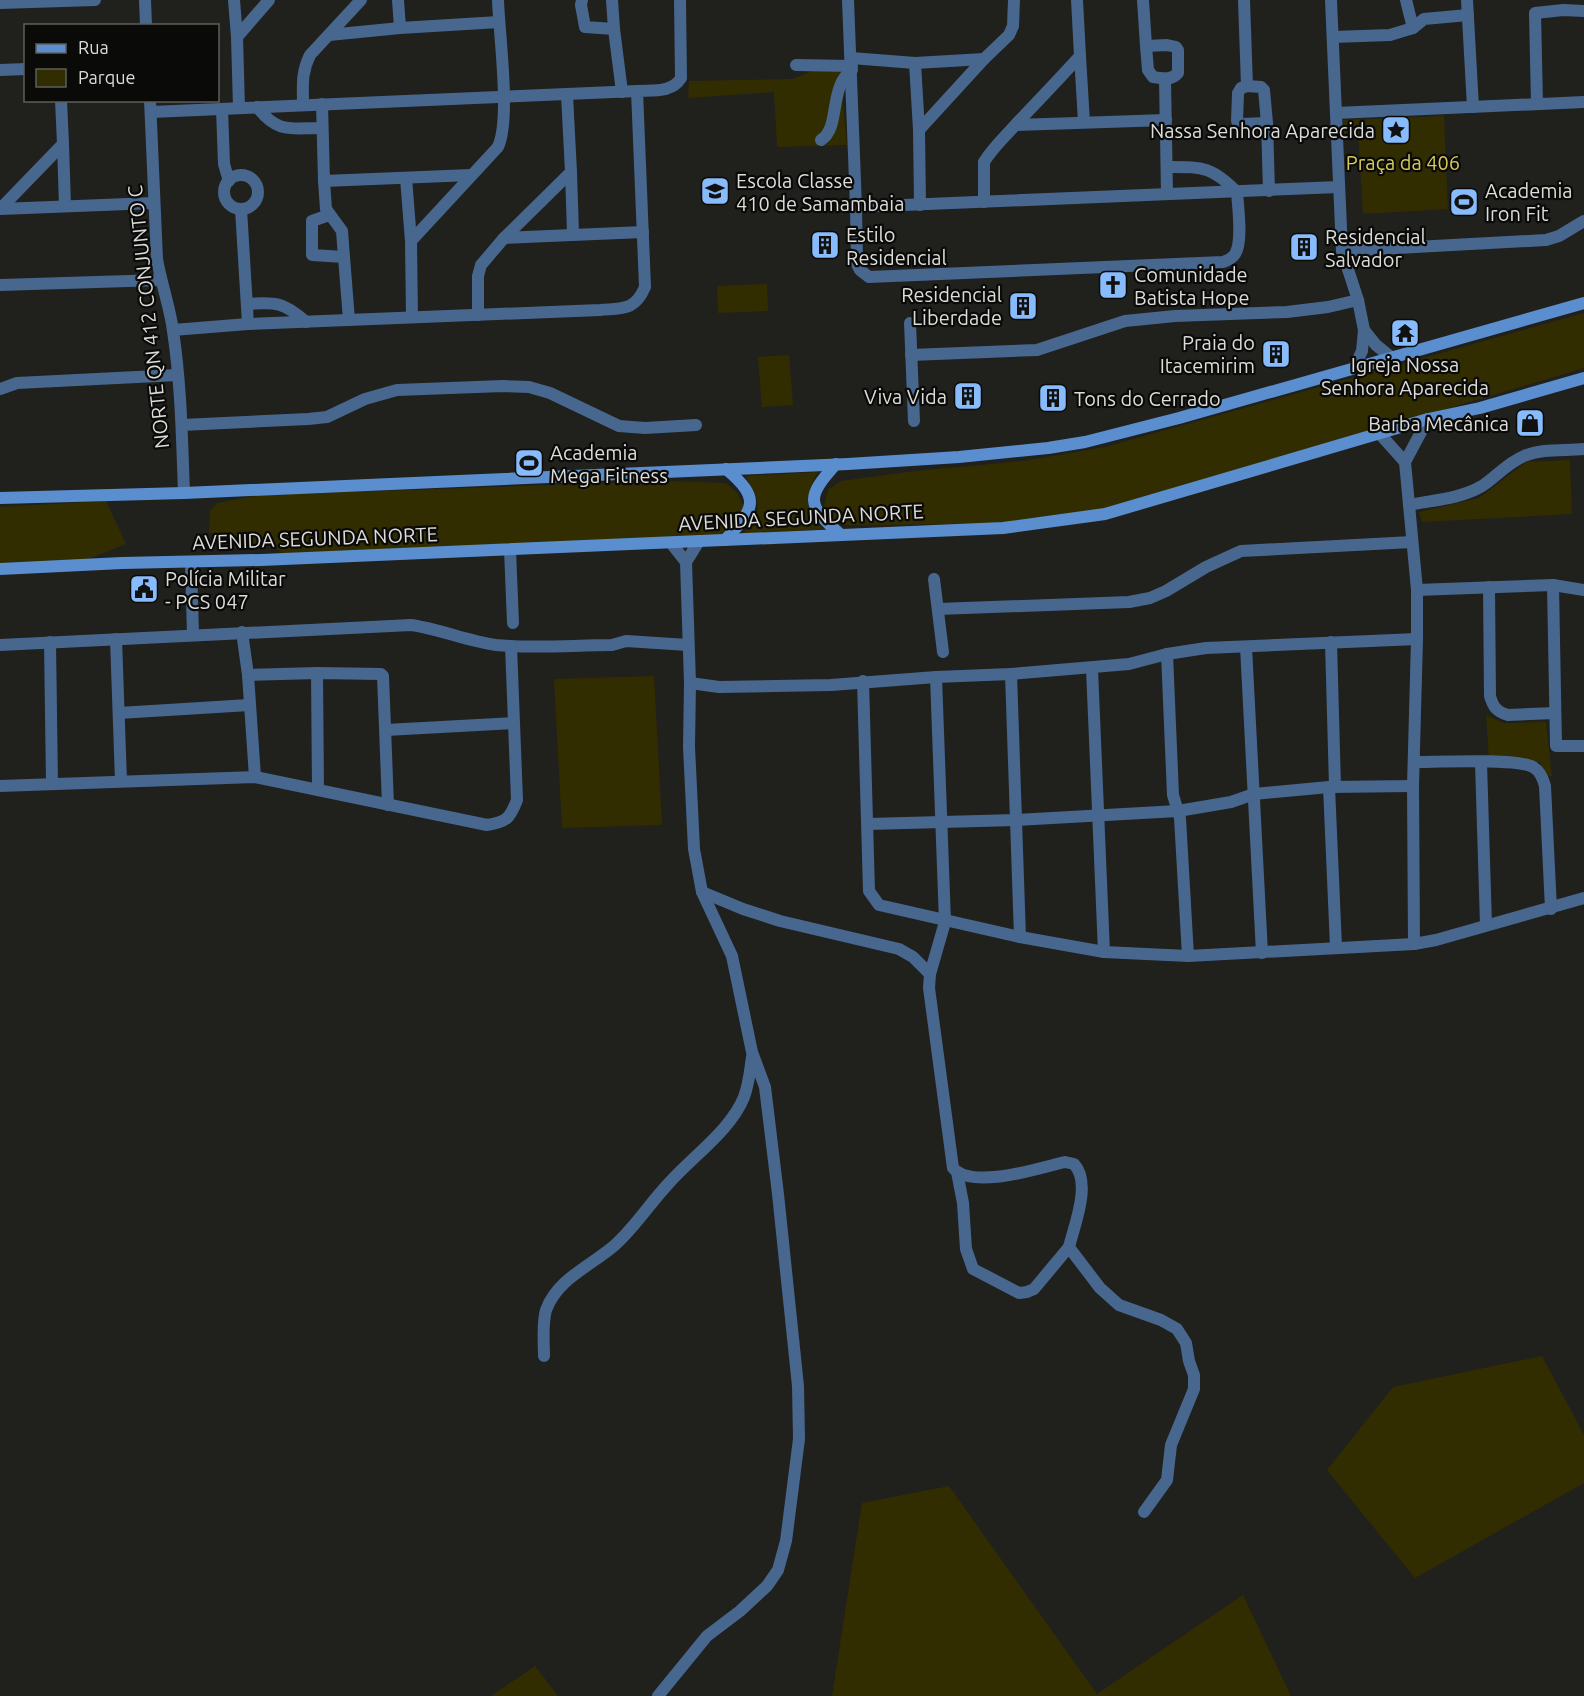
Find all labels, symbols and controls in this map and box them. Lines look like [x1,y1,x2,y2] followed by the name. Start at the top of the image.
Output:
[24,24,219,102] legend
[78,37,109,57] text: Rua
[78,67,135,87] text: Parque
[1380,114,1412,146] place icon: Nassa Senhora Aparecida
[1150,119,1375,142] place label: Nassa Senhora Aparecida
[1346,151,1460,174] park label: Praça da 406
[736,169,904,215] place label: Escola Classe 410 de Samambaia
[699,175,731,207] school or university icon: Escola Classe 410 de Samambaia
[1485,179,1573,225] place label: Academia Iron Fit
[123,184,173,450] street label: NORTE QN 412 CONJUNTO C
[1448,186,1480,218] sports icon: Academia Iron Fit
[846,223,947,269] place label: Estilo Residencial
[1325,225,1426,271] place label: Residencial Salvador
[809,229,841,261] building icon: Estilo Residencial
[1288,231,1320,263] building icon: Residencial Salvador
[1134,263,1249,309] place label: Comunidade Batista Hope
[1097,269,1129,301] church icon: Comunidade Batista Hope
[901,283,1002,329] place label: Residencial Liberdade
[1007,290,1039,322] building icon: Residencial Liberdade
[1389,317,1421,349] temple icon: Igreja Nossa Senhora Aparecida
[1160,331,1255,377] place label: Praia do Itacemirim
[1260,338,1292,370] building icon: Praia do Itacemirim
[1321,353,1489,399] place label: Igreja Nossa Senhora Aparecida
[952,380,984,412] building icon: Viva Vida
[1037,382,1069,414] building icon: Tons do Cerrado
[864,385,947,408] place label: Viva Vida
[1074,387,1221,410] place label: Tons do Cerrado
[1514,407,1546,439] shop icon: Barba Mecânica
[1368,412,1509,435] place label: Barba Mecânica
[550,441,668,487] place label: Academia Mega Fitness
[513,447,545,479] sports icon: Academia Mega Fitness
[678,499,924,535] street label: AVENIDA SEGUNDA NORTE
[192,522,438,554] street label: AVENIDA SEGUNDA NORTE
[165,567,286,613] place label: Polícia Militar - PCS 047
[128,573,160,605] public building icon: Polícia Militar - PCS 047

